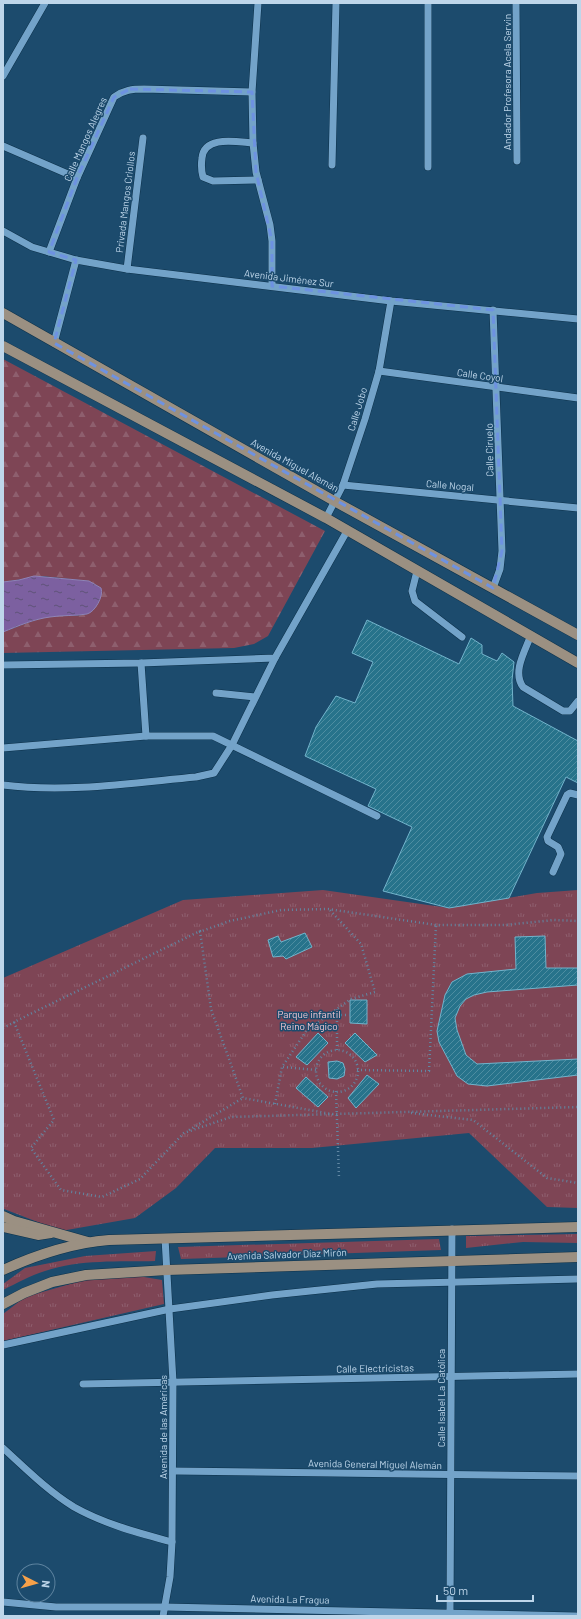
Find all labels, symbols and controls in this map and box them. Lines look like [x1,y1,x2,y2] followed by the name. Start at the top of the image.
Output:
[501,14,513,150] street label: Andador Profesora Acela Servin
[61,95,109,183] street label: Calle Mangos Alegres
[113,150,137,253] street label: Privada Mangos Criollos
[244,267,335,289] street label: Avenida Jiménez Sur
[456,366,504,384] street label: Calle Coyol
[345,386,369,432] street label: Calle Jobo
[483,423,495,477] street label: Calle Ciruelo
[249,436,341,494] street label: Avenida Miguel Alemán
[426,477,474,493] street label: Calle Nogal
[277,1008,341,1032] park label: Parque infantil Reino Mágico
[227,1246,347,1262] street label: Avenida Salvador Díaz Mirón
[435,1349,447,1447] street label: Calle Isabel La Católica
[336,1361,414,1375] street label: Calle Electricistas
[157,1375,169,1479] street label: Avenida de las Américas
[308,1457,442,1471] street label: Avenida General Miguel Alemán
[16,1563,56,1603] north arrow
[437,1577,533,1603] scale bar
[40,1580,53,1588] text: N
[443,1583,468,1597] text: 50 m
[250,1592,330,1606] street label: Avenida La Fragua

